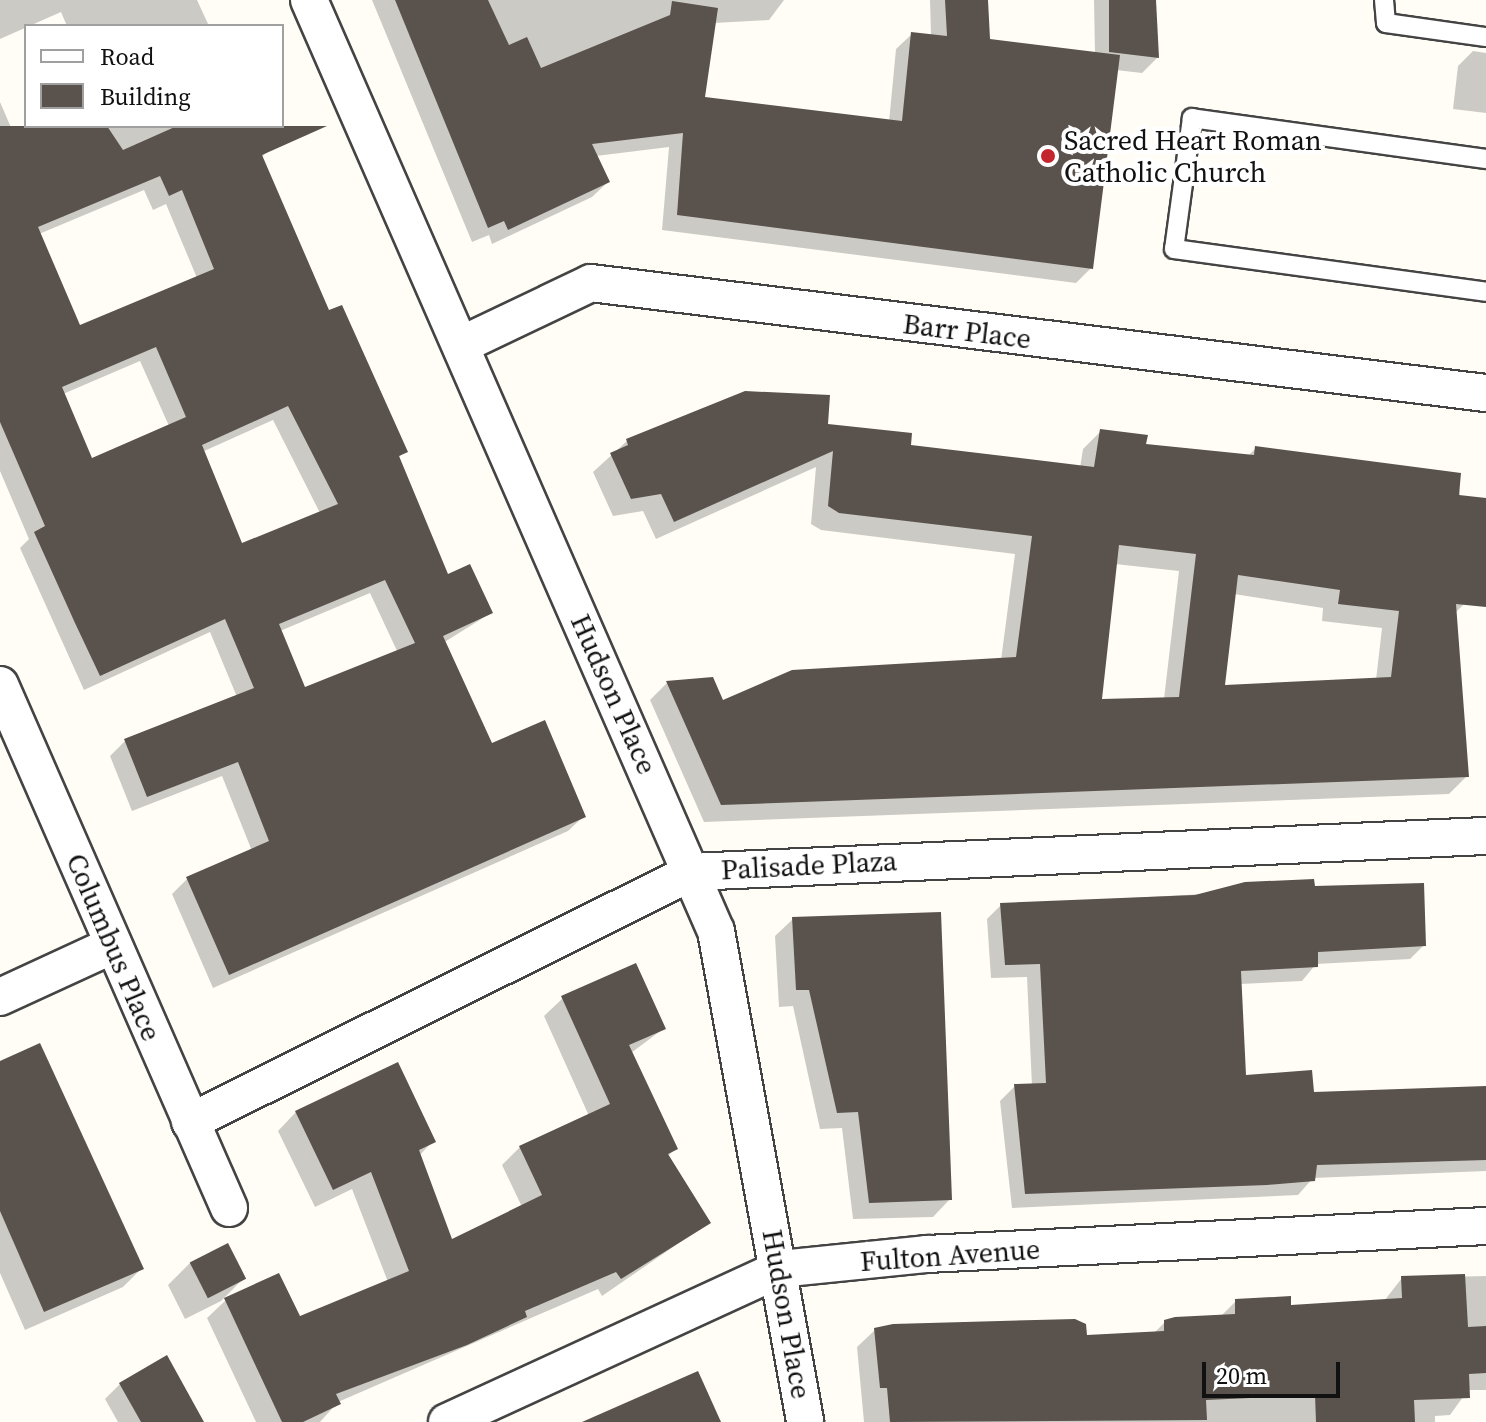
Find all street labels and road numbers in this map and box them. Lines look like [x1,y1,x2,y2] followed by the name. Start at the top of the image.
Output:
[901,306,1033,356] street label: Barr Place
[564,609,664,779] street label: Hudson Place
[720,844,898,886] street label: Palisade Plaza
[59,848,169,1046] street label: Columbus Place
[756,1227,818,1401] street label: Hudson Place
[859,1232,1041,1278] street label: Fulton Avenue

